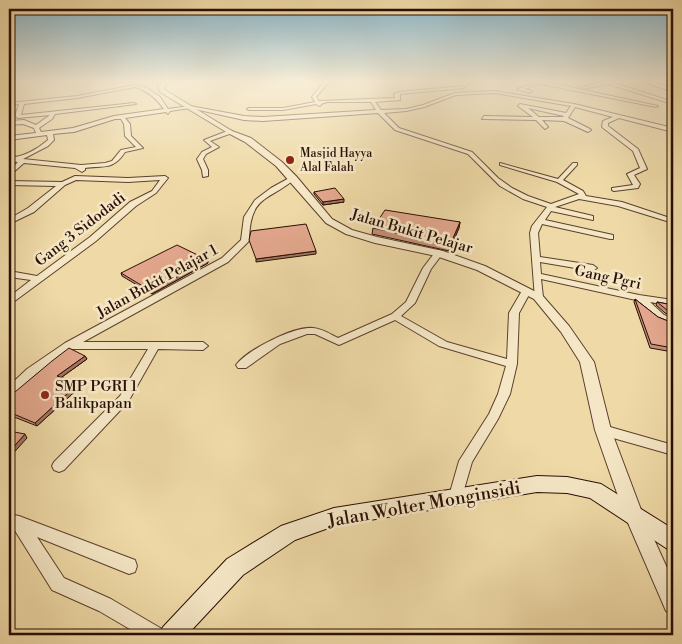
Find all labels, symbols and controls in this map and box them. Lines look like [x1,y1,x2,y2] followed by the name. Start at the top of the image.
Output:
[299,146,373,175] place label: Masjid Hayya Alal Falah
[284,154,296,166] marker: Masjid Hayya Alal Falah
[31,188,129,271] street label: Gang 3 Sidodadi
[348,205,475,258] street label: Jalan Bukit Pelajar
[93,240,222,323] street label: Jalan Bukit Pelajar 1
[573,261,643,294] street label: Gang Pgri
[54,377,138,413] place label: SMP PGRI 1 Balikpapan
[39,389,51,401] marker: SMP PGRI 1 Balikpapan
[325,476,522,533] street label: Jalan Wolter Monginsidi

